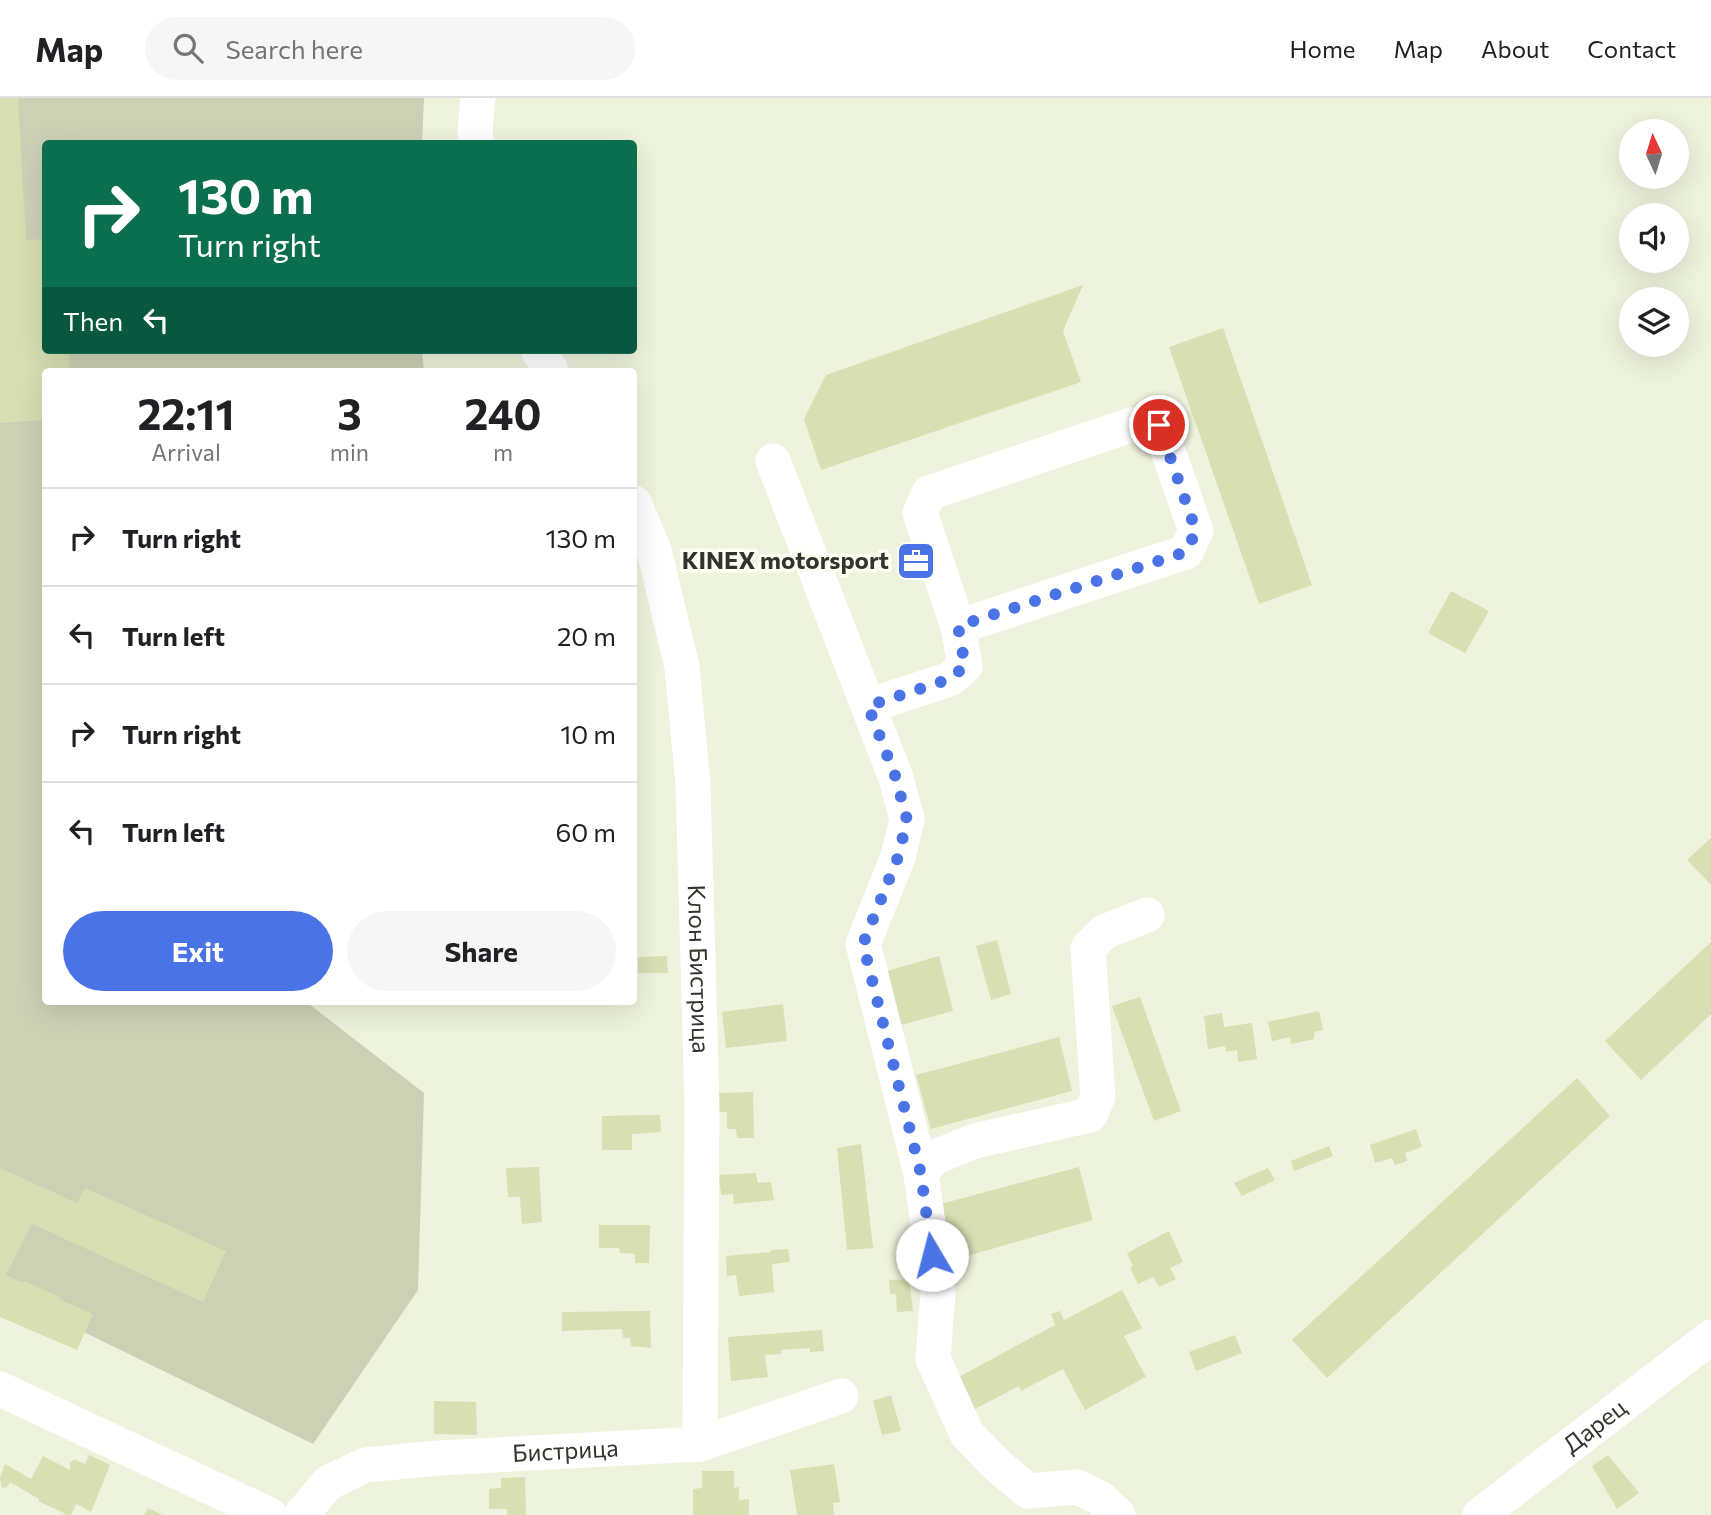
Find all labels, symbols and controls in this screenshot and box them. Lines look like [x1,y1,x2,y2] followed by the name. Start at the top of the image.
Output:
[145,17,635,80] search box
[35,28,103,69] text: Map
[169,29,207,67] icon: search
[225,33,363,64] text: Search here
[1290,34,1356,63] text: Home
[1394,34,1443,63] text: Map
[1481,34,1549,63] text: About
[1587,34,1676,63] text: Contact
[1619,119,1689,189] north arrow
[1619,119,1689,357] map controls
[178,164,313,224] text: 130 m
[63,168,154,259] icon: right
[1619,203,1689,273] button: sound
[178,224,321,264] text: Turn right
[1619,287,1689,357] button: layers
[137,301,175,339] icon: left
[63,305,123,336] text: Then
[137,387,234,439] text: 22:11
[337,387,362,439] text: 3
[465,387,542,439] text: 240
[1129,395,1189,455] pin
[1140,406,1178,444] icon: arrive
[151,438,221,466] text: Arrival
[330,438,369,466] text: min
[493,438,513,466] text: m
[63,518,101,556] icon: right
[122,522,241,553] text: Turn right
[545,522,616,553] text: 130 m
[895,540,937,582] office icon: KINEX motorsport
[682,545,889,574] place label: KINEX motorsport
[63,616,101,654] icon: left
[122,620,225,651] text: Turn left
[557,620,616,651] text: 20 m
[63,714,101,752] icon: right
[122,718,241,749] text: Turn right
[560,718,616,749] text: 10 m
[63,812,101,850] icon: left
[122,816,225,847] text: Turn left
[556,816,616,847] text: 60 m
[683,884,717,1054] street label: Клон Бистрица
[63,911,333,991] button: Exit
[347,911,616,991] button: Share
[895,1218,969,1292] position arrow
[1557,1392,1631,1459] street label: Дарец
[512,1432,619,1467] street label: Бистрица

